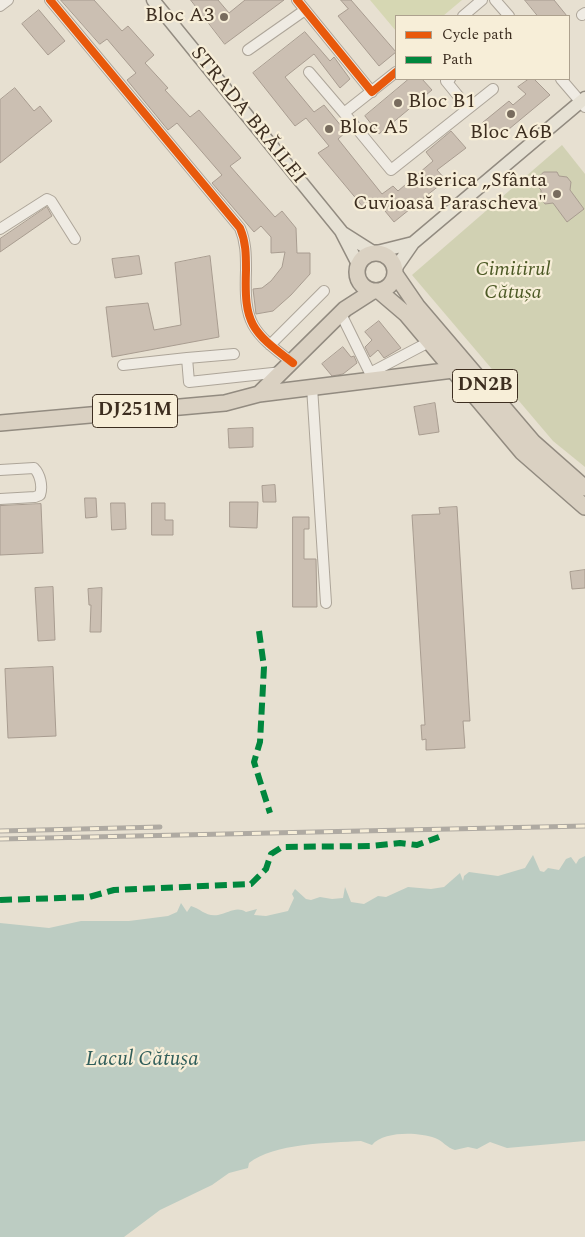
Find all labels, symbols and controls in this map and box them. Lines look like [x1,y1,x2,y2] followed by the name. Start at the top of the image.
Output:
[145,5,214,29] place label: Bloc A3
[218,11,230,23] marker: Bloc A3
[395,15,570,80] legend
[442,23,513,46] text: Cycle path
[184,43,310,189] street label: STRADA BRĂILEI
[442,48,473,71] text: Path
[408,91,475,115] place label: Bloc B1
[392,97,404,109] marker: Bloc B1
[505,108,517,120] marker: Bloc A6B
[339,117,408,141] place label: Bloc A5
[470,122,552,146] place label: Bloc A6B
[323,123,335,135] marker: Bloc A5
[353,170,547,217] place label: Biserica „Sfânta Cuvioasă Parascheva"
[551,188,563,200] marker: Biserica „Sfânta Cuvioasă Parascheva"
[475,259,551,306] park label: Cimitirul Cătușa
[452,370,518,402] road number: DN2B
[92,394,178,428] road number: DJ251M
[85,1048,199,1074] water label: Lacul Cătușa

